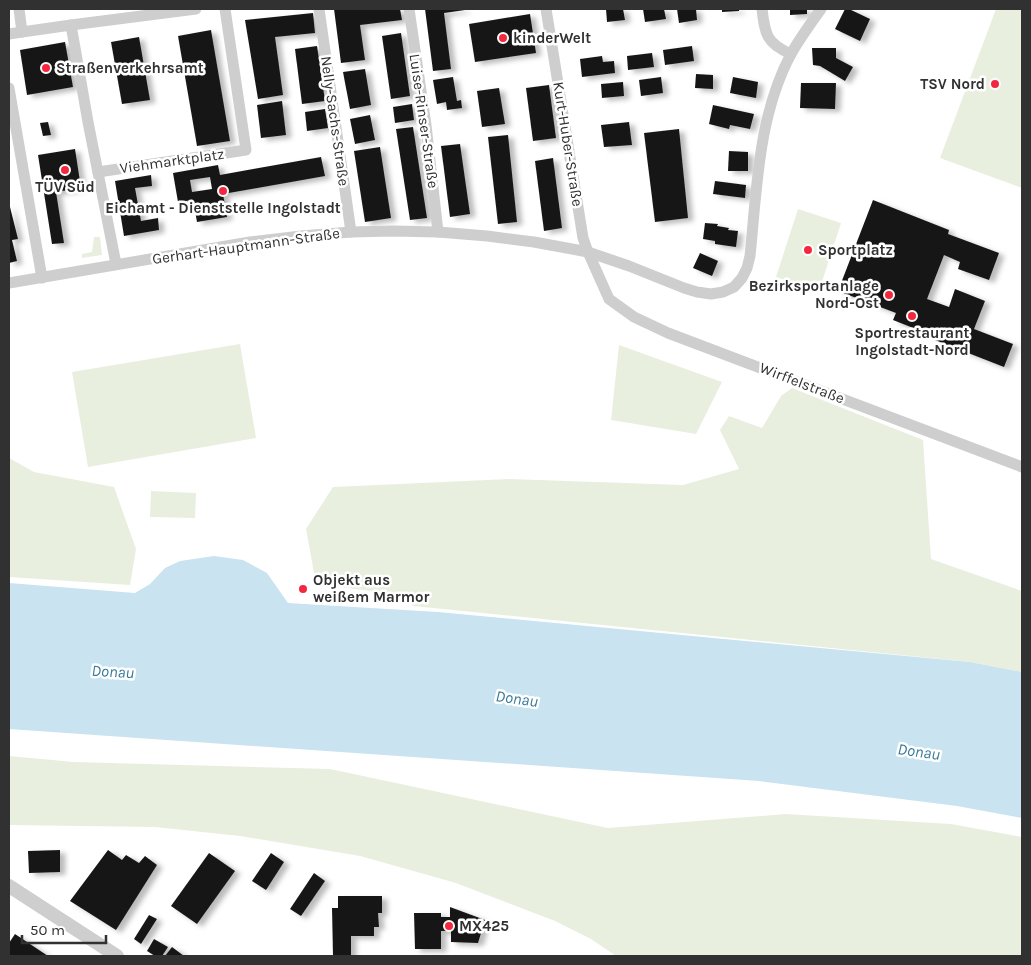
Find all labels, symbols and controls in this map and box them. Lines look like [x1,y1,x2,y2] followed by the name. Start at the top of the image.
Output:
[513,29,591,47] place label: kinderWelt
[497,32,509,44] marker: kinderWelt
[406,53,442,189] street label: Luise-Rinser-Straße
[317,55,353,187] street label: Nelly-Sachs-Straße
[56,59,204,77] place label: Straßenverkehrsamt
[40,62,52,74] marker: Straßenverkehrsamt
[920,75,985,93] place label: TSV Nord
[989,78,1001,90] marker: TSV Nord
[549,80,587,208] street label: Kurt-Huber-Straße
[119,145,225,177] street label: Viehmarktplatz
[59,164,71,176] marker: TÜV Süd
[35,177,95,196] place label: TÜV Süd
[217,185,229,197] marker: Eichamt - Dienststelle Ingolstadt
[105,199,341,217] place label: Eichamt - Dienststelle Ingolstadt
[151,224,341,268] street label: Gerhart-Hauptmann-Straße
[818,241,893,259] place label: Sportplatz
[802,244,814,256] marker: Sportplatz
[749,277,879,312] place label: Bezirksportanlage Nord-Ost
[883,289,895,301] marker: Bezirksportanlage Nord-Ost
[906,310,918,322] marker: Sportrestaurant Ingolstadt-Nord
[855,324,969,359] place label: Sportrestaurant Ingolstadt-Nord
[757,359,847,407] street label: Wirffelstraße
[313,571,429,606] place label: Objekt aus weißem Marmor
[297,583,309,595] marker: Objekt aus weißem Marmor
[91,661,135,682] water label: Donau
[494,686,539,711] water label: Donau
[896,739,941,764] water label: Donau
[22,912,106,944] scale bar
[459,917,509,935] place label: MX425
[443,920,455,932] marker: MX425
[30,921,65,939] text: 50 m

